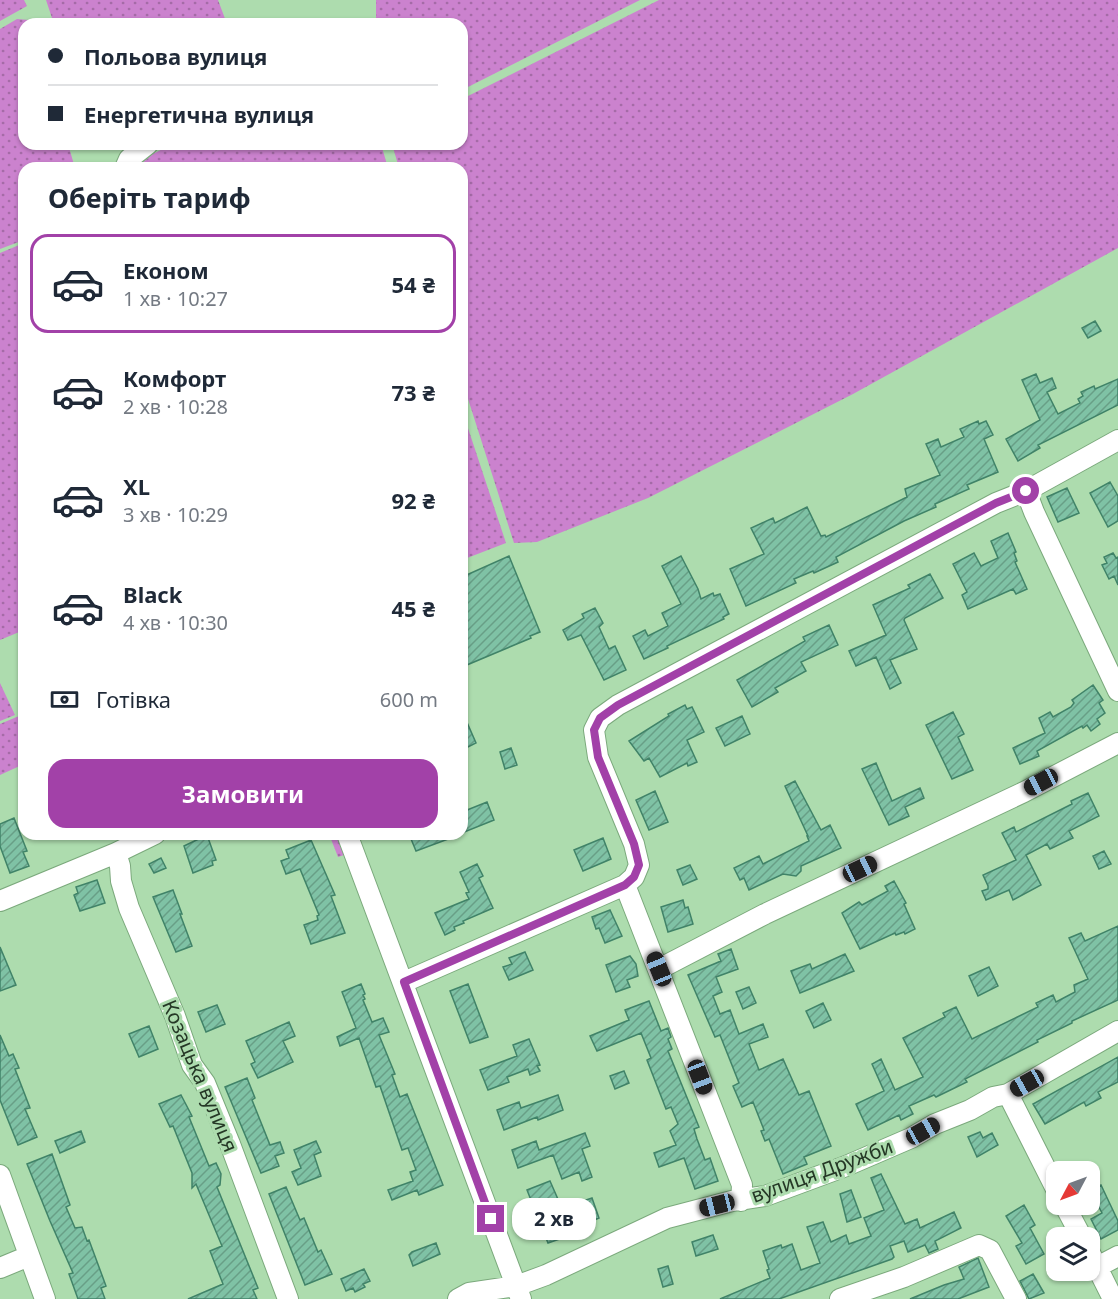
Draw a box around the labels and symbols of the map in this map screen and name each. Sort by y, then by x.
route start [1012,477,1039,504]
car [1021,766,1061,798]
car [840,853,880,885]
car [644,949,674,989]
street label: Козацька вулиця [156,996,245,1156]
car [685,1057,715,1097]
car [1007,1066,1047,1100]
car [903,1114,943,1148]
street label: вулиця Дружби [747,1132,897,1209]
north arrow [1046,1161,1100,1215]
car [697,1192,737,1218]
callout: 2 хв [512,1198,596,1240]
route end [477,1205,504,1232]

